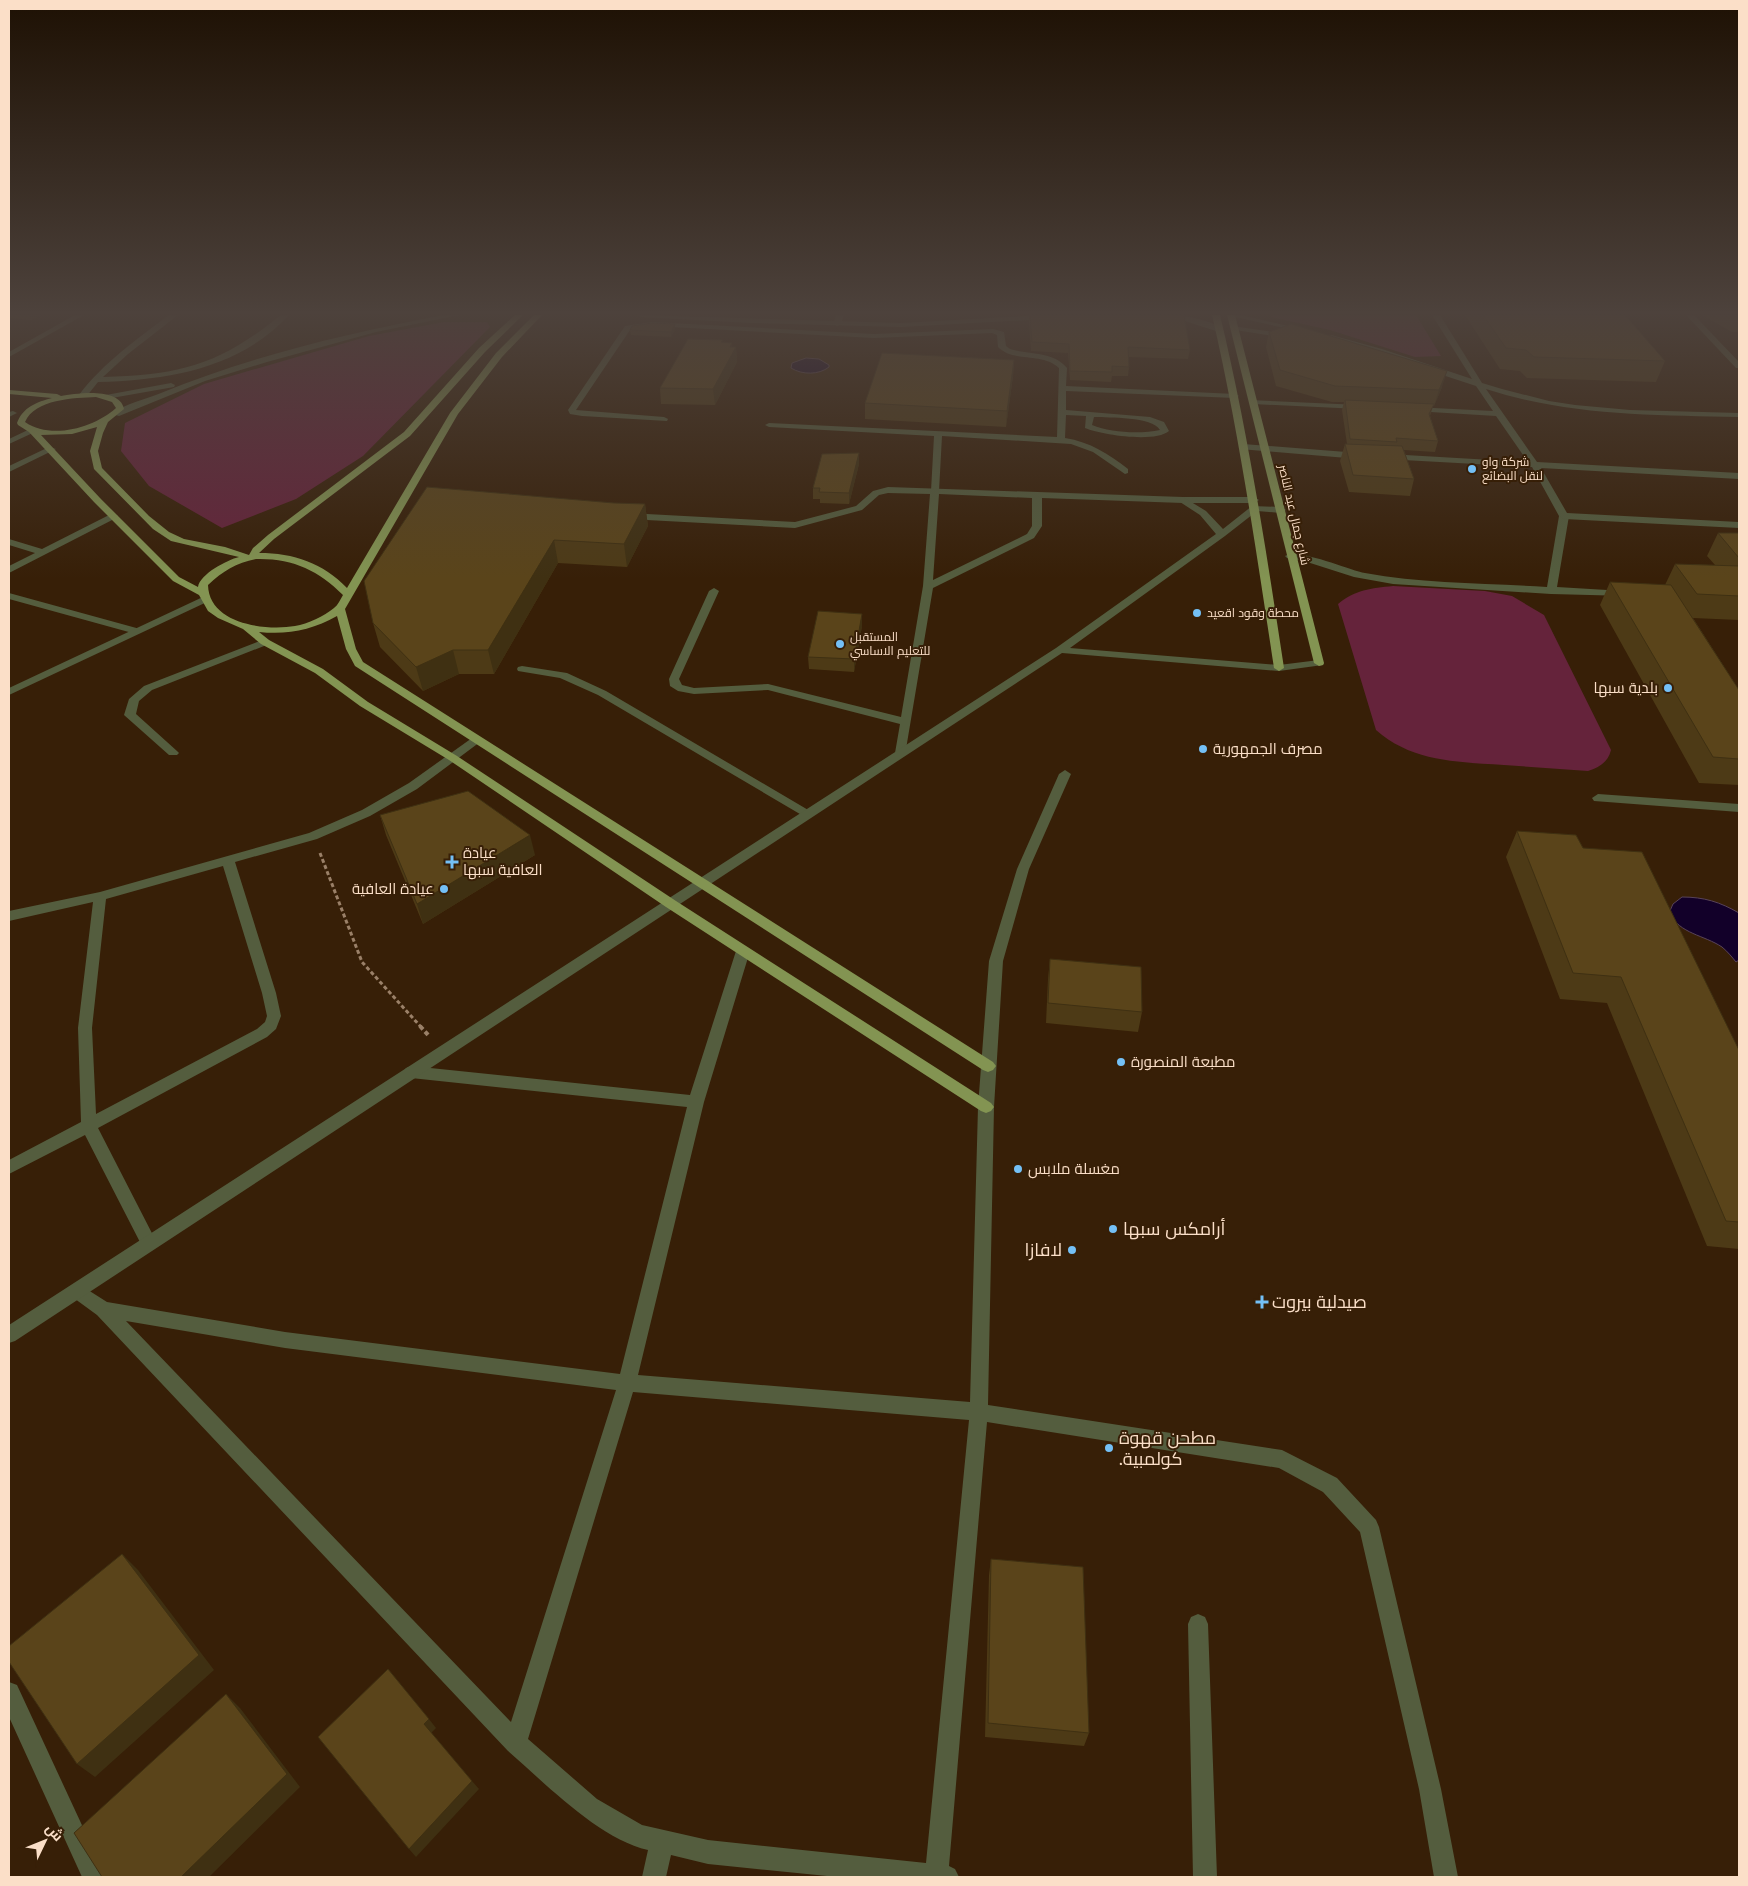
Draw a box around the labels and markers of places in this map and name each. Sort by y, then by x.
place label: شركة واو لنقل البضائع [1482,453,1543,484]
marker: شركة واو لنقل البضائع [1466,463,1478,475]
place label: محطة وقود اقعيد [1207,604,1299,621]
marker: محطة وقود اقعيد [1191,607,1203,619]
place label: المستقبل للتعليم الاساسي [850,628,930,661]
marker: المستقبل للتعليم الاساسي [834,638,846,650]
place label: بلدية سبها [1594,677,1658,698]
marker: بلدية سبها [1662,682,1674,694]
place label: مصرف الجمهورية [1213,738,1323,759]
marker: مصرف الجمهورية [1197,743,1209,755]
place label: عيادة العافية سبها [463,842,542,880]
marker: عيادة العافية سبها [445,855,459,869]
place label: عيادة العافية [352,878,434,899]
marker: عيادة العافية [438,883,450,895]
place label: مطبعة المنصورة [1131,1051,1235,1072]
marker: مطبعة المنصورة [1115,1056,1127,1068]
place label: مغسلة ملابس [1028,1158,1120,1179]
marker: مغسلة ملابس [1012,1163,1024,1175]
place label: أرامكس سبها [1123,1216,1226,1241]
marker: أرامكس سبها [1107,1223,1119,1235]
place label: لافازا [1025,1237,1062,1262]
marker: لافازا [1066,1244,1078,1256]
place label: صيدلية بيروت [1272,1289,1367,1314]
marker: صيدلية بيروت [1256,1296,1268,1308]
place label: مطحن قهوة .كولمبية [1119,1425,1216,1471]
marker: مطحن قهوة .كولمبية [1103,1442,1115,1454]

